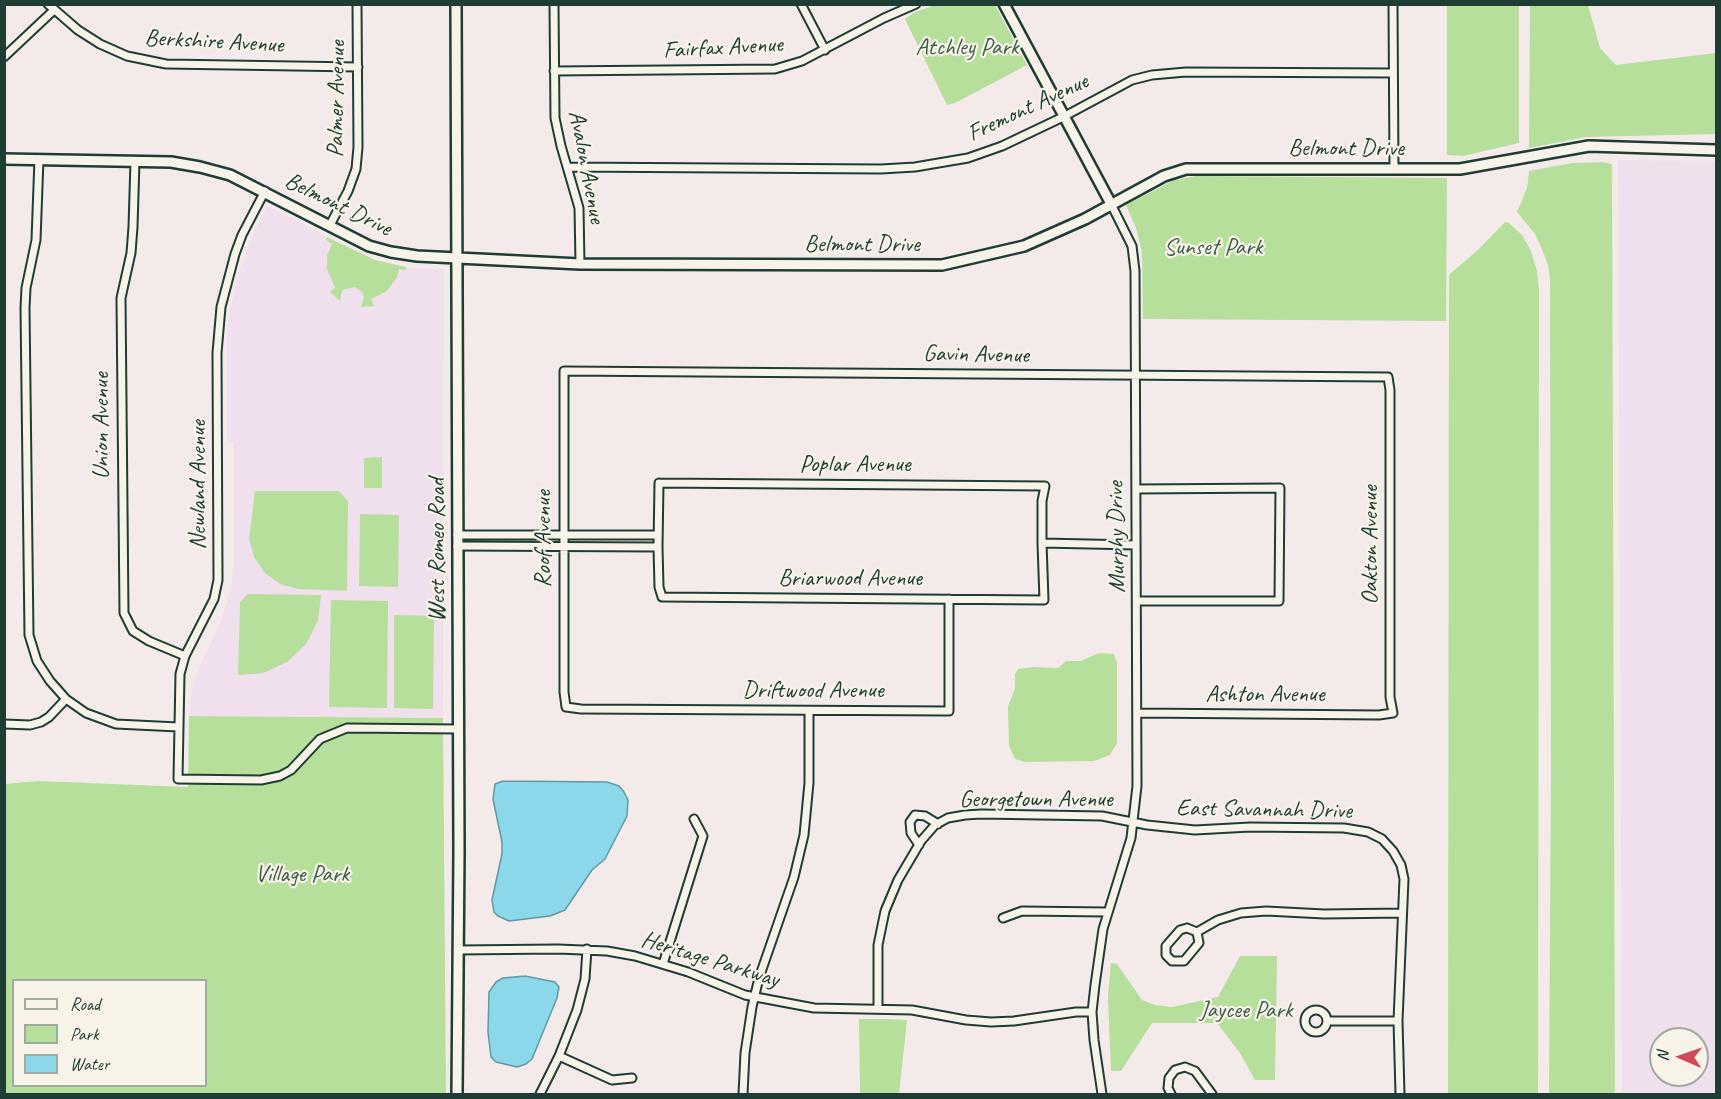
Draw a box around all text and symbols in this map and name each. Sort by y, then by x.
street label: Berkshire Avenue [144,24,284,60]
street label: Fairfax Avenue [662,30,784,66]
park label: Atchley Park [915,34,1019,62]
street label: Palmer Avenue [322,40,352,158]
street label: Fremont Avenue [963,67,1093,149]
street label: Avalon Avenue [561,108,611,226]
street label: Belmont Drive [1288,135,1404,163]
street label: Belmont Drive [280,167,396,243]
street label: Belmont Drive [804,231,920,259]
park label: Sunset Park [1164,234,1262,262]
street label: Gavin Avenue [923,340,1029,370]
street label: Union Avenue [88,372,116,480]
street label: Newland Avenue [185,420,213,550]
street label: Poplar Avenue [799,451,911,479]
street label: West Romeo Road [424,478,452,622]
street label: Murphy Drive [1102,481,1132,593]
street label: Oakton Avenue [1357,485,1385,605]
street label: Roof Avenue [530,490,558,588]
street label: Briarwood Avenue [778,565,922,593]
street label: Driftwood Avenue [742,677,884,705]
street label: Ashton Avenue [1205,681,1325,709]
street label: Georgetown Avenue [959,786,1113,814]
street label: East Savannah Drive [1176,794,1352,826]
park label: Village Park [255,861,349,889]
street label: Heritage Parkway [638,925,782,995]
legend [12,979,207,1087]
text: Road [70,993,100,1015]
park label: Jaycee Park [1199,997,1293,1025]
text: Park [70,1023,99,1045]
north arrow [1649,1027,1709,1087]
text: N [1653,1051,1673,1062]
text: Water [70,1053,109,1075]

